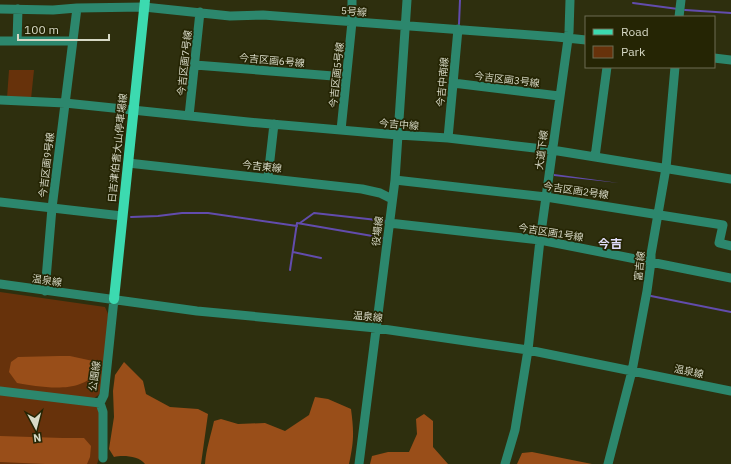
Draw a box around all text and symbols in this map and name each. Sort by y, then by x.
street label: 5号線 [341,4,367,19]
scale bar [18,16,109,42]
legend [585,16,715,68]
text: 100 m [24,22,59,37]
text: Road [621,24,649,39]
street label: 今吉区画7号線 [175,30,194,97]
street label: 今吉区画5号線 [327,42,346,109]
text: Park [621,44,646,59]
street label: 今吉区画6号線 [239,51,305,70]
street label: 今吉中南線 [434,57,451,108]
street label: 今吉区画3号線 [473,69,540,90]
street label: 日吉津伯耆大山停車場線 [105,93,130,203]
street label: 今吉中線 [379,117,419,132]
street label: 大道下線 [533,129,550,171]
street label: 今吉区画9号線 [36,132,57,199]
street label: 今吉東線 [241,158,283,175]
street label: 今吉区画2号線 [542,179,610,202]
street label: 役場線 [369,215,386,247]
street label: 今吉区画1号線 [517,221,585,244]
district label: 今吉 [598,236,622,251]
street label: 富吉線 [631,250,648,282]
street label: 温泉線 [31,272,63,289]
street label: 温泉線 [352,308,384,325]
street label: 公園線 [86,360,103,392]
street label: 温泉線 [673,362,705,381]
north arrow [16,408,56,448]
text: N [32,430,42,445]

